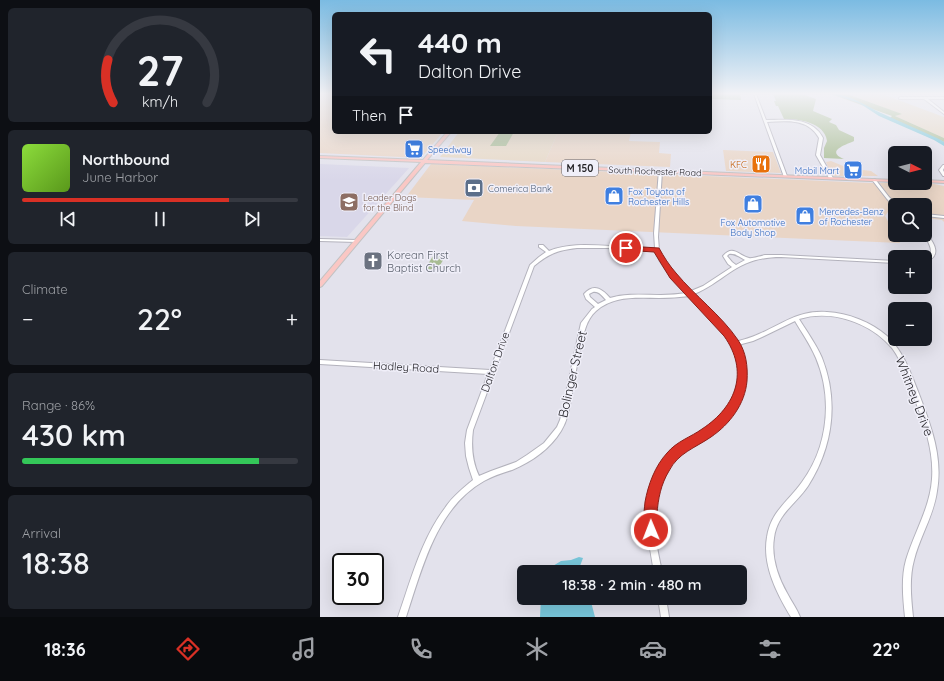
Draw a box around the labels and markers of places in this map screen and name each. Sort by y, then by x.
supermarket icon: Speedway [403,138,425,160]
place label: Speedway [428,144,472,155]
restaurant icon: KFC [750,153,772,175]
place label: KFC [730,159,747,170]
supermarket icon: Mobil Mart [842,159,864,181]
place label: Mobil Mart [795,165,839,176]
bank icon: Comerica Bank [463,177,485,199]
place label: Comerica Bank [488,183,552,194]
shop icon: Fox Toyota of Rochester Hills [603,185,625,207]
place label: Fox Toyota of Rochester Hills [628,186,689,207]
school or university icon: Leader Dogs for the Blind [338,191,360,213]
place label: Leader Dogs for the Blind [363,192,417,213]
shop icon: Fox Automotive Body Shop [742,193,764,215]
shop icon: Mercedes-Benz of Rochester [794,205,816,227]
place label: Mercedes-Benz of Rochester [819,206,883,227]
place label: Fox Automotive Body Shop [721,217,785,238]
pin [609,231,643,265]
place label: Korean First Baptist Church [387,248,461,275]
church icon: Korean First Baptist Church [362,250,384,272]

